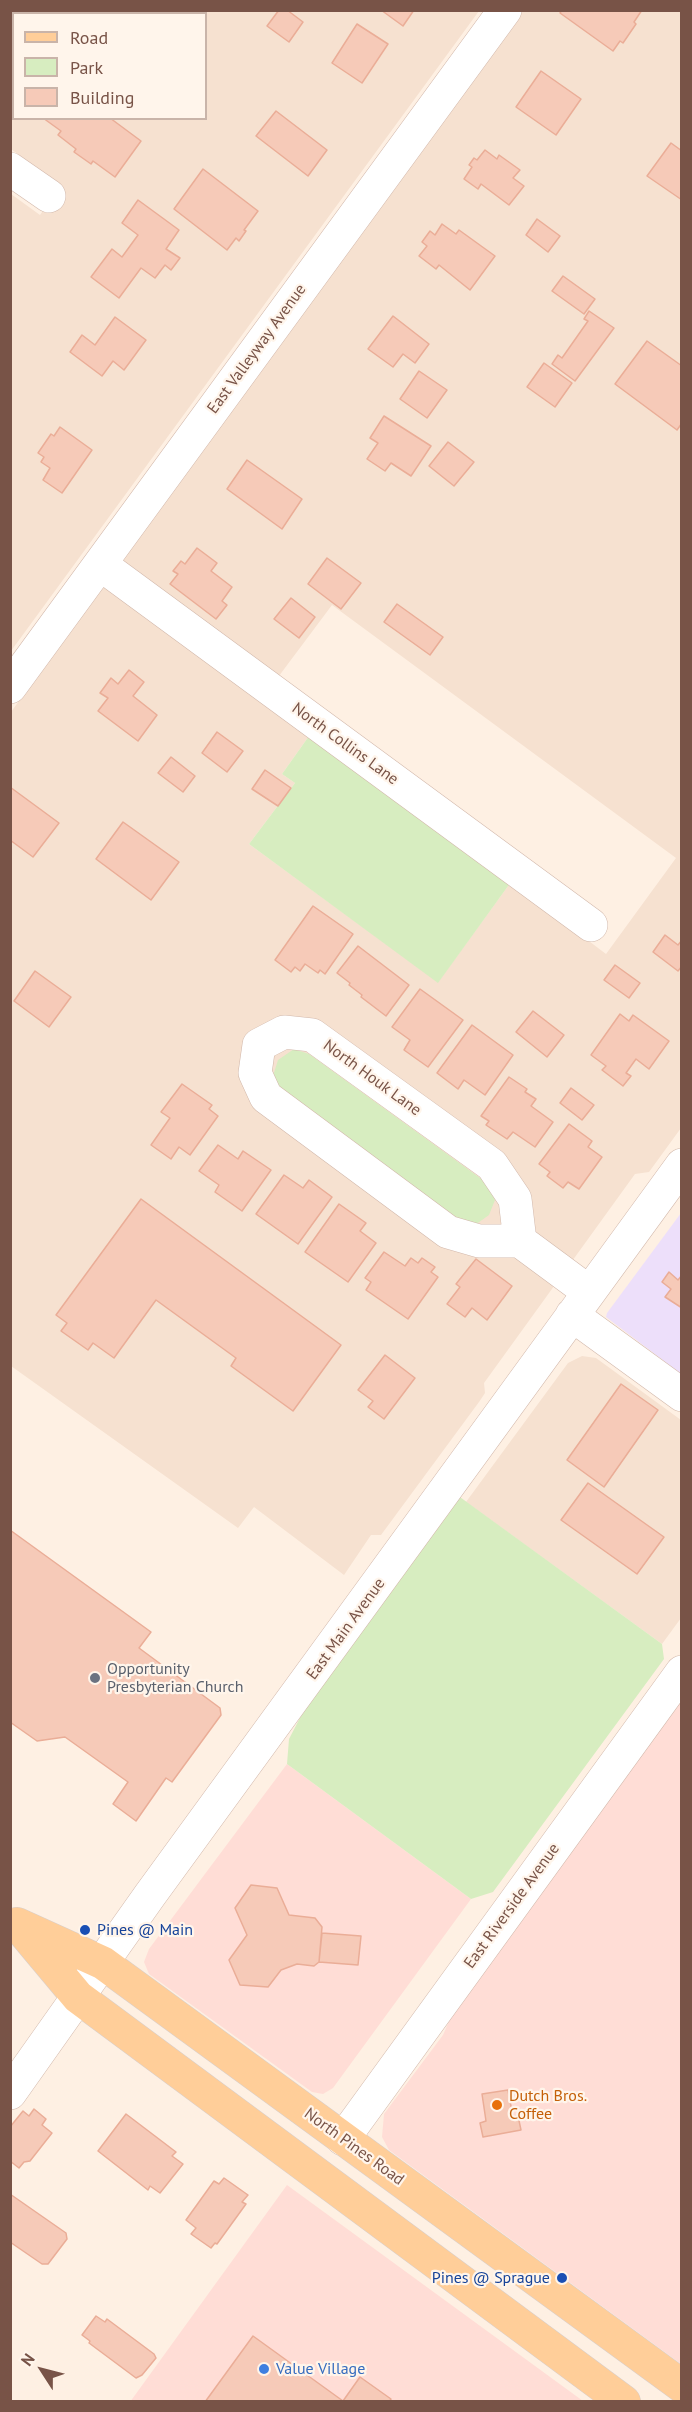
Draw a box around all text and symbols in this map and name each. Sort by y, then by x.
legend [12,12,207,120]
text: Road [70,26,108,49]
text: Park [70,56,103,79]
text: Building [70,86,134,109]
street label: East Valleyway Avenue [204,281,310,417]
street label: North Collins Lane [288,699,402,789]
street label: North Houk Lane [319,1036,425,1120]
street label: East Main Avenue [303,1574,389,1684]
place label: Opportunity Presbyterian Church [107,1659,244,1697]
marker: Opportunity Presbyterian Church [88,1671,102,1685]
street label: East Riverside Avenue [460,1840,564,1972]
place label: Pines @ Main [97,1920,193,1940]
marker: Pines @ Main [78,1923,92,1937]
place label: Dutch Bros. Coffee [509,2086,587,2124]
marker: Dutch Bros. Coffee [490,2098,504,2112]
street label: North Pines Road [300,2104,408,2190]
place label: Pines @ Sprague [432,2268,550,2288]
marker: Pines @ Sprague [555,2271,569,2285]
north arrow [12,2340,72,2400]
text: N [16,2349,39,2370]
place label: Value Village [276,2359,365,2379]
marker: Value Village [257,2362,271,2376]

